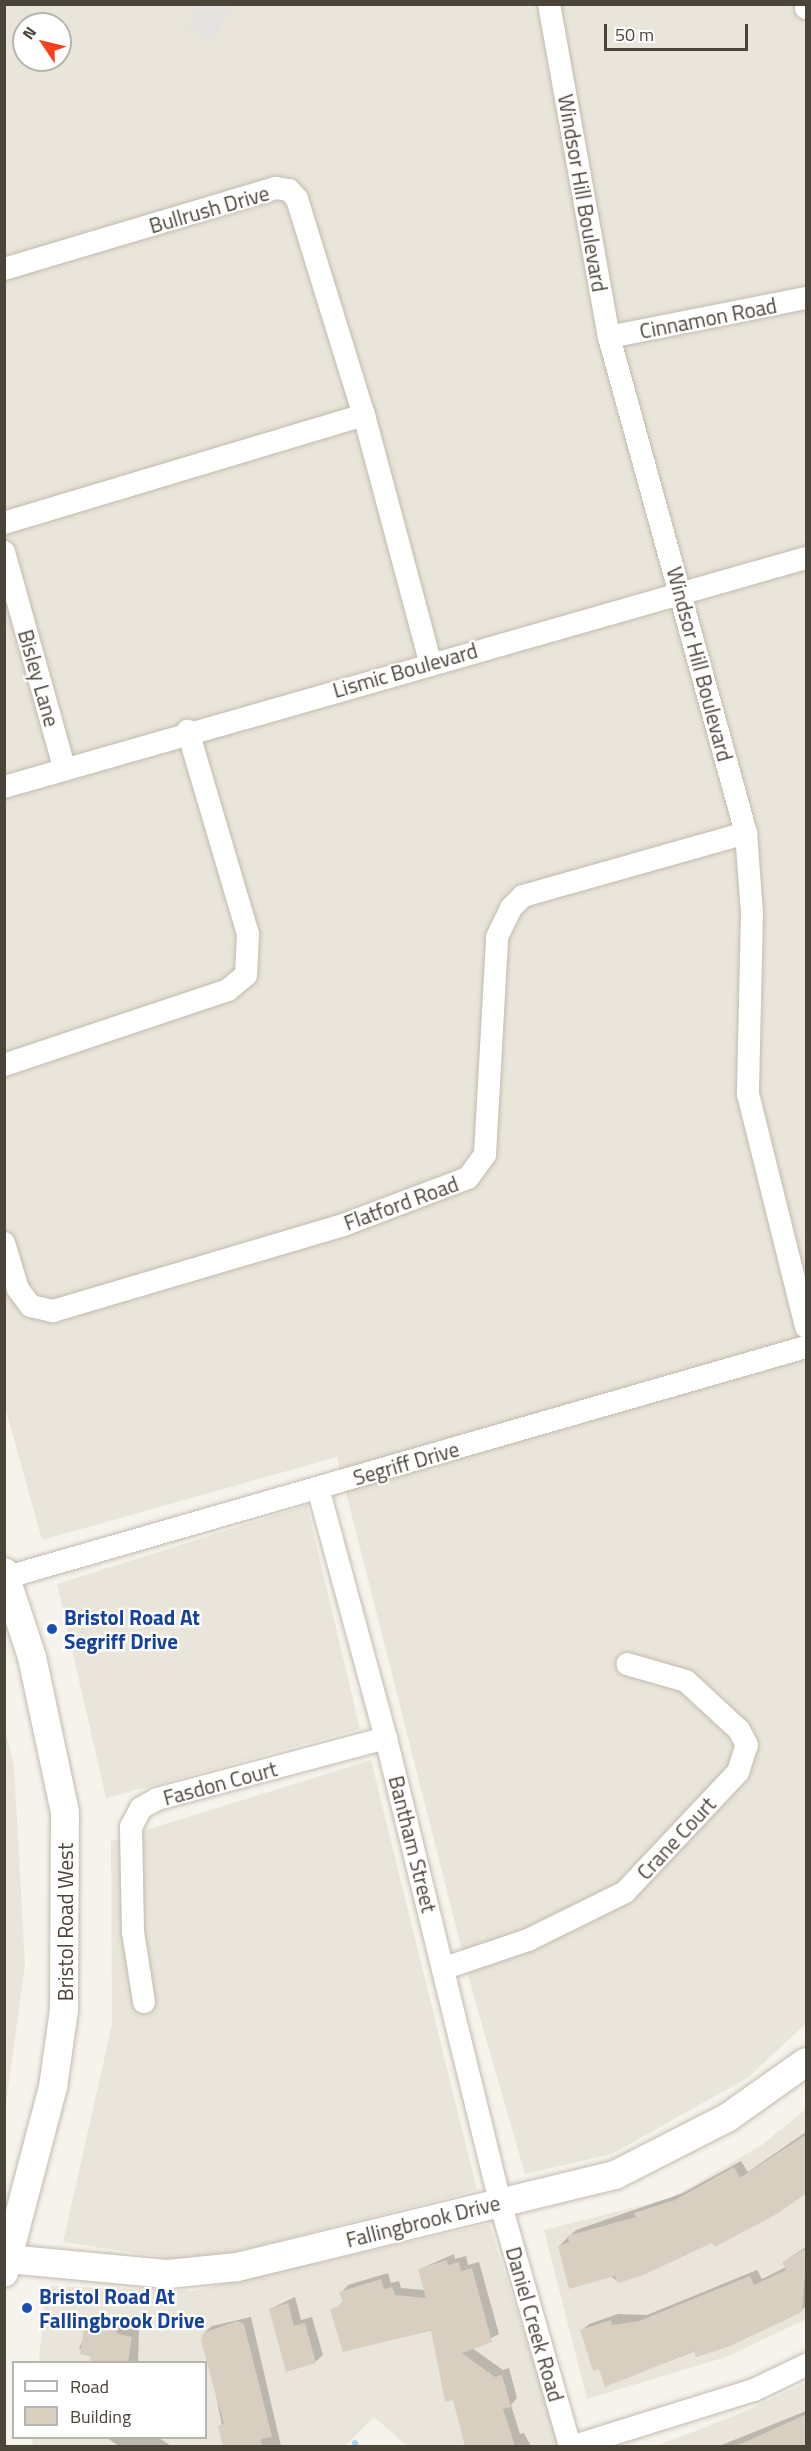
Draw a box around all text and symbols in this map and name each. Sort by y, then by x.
north arrow [12,12,72,72]
scale bar [607,12,751,50]
text: N [16,21,42,44]
text: 50 m [615,21,654,48]
street label: Windsor Hill Boulevard [553,92,613,294]
street label: Bullrush Drive [146,180,272,238]
street label: Cinnamon Road [637,292,779,344]
street label: Windsor Hill Boulevard [662,564,738,764]
street label: Bisley Lane [13,627,65,729]
street label: Lismic Boulevard [330,637,480,703]
street label: Flatford Road [340,1171,462,1235]
street label: Segriff Drive [350,1436,462,1490]
place label: Bristol Road At Segriff Drive [64,1604,200,1654]
marker: Bristol Road At Segriff Drive [45,1622,59,1636]
street label: Fasdon Court [160,1756,280,1810]
street label: Bantham Street [384,1773,442,1915]
street label: Crane Court [631,1791,721,1885]
street label: Bristol Road West [52,1843,78,2001]
street label: Fallingbrook Drive [343,2190,503,2252]
street label: Daniel Creek Road [501,2244,569,2404]
place label: Bristol Road At Fallingbrook Drive [39,2283,205,2333]
marker: Bristol Road At Fallingbrook Drive [20,2301,34,2315]
legend [12,2361,207,2439]
text: Road [70,2373,109,2400]
text: Building [70,2403,131,2430]

